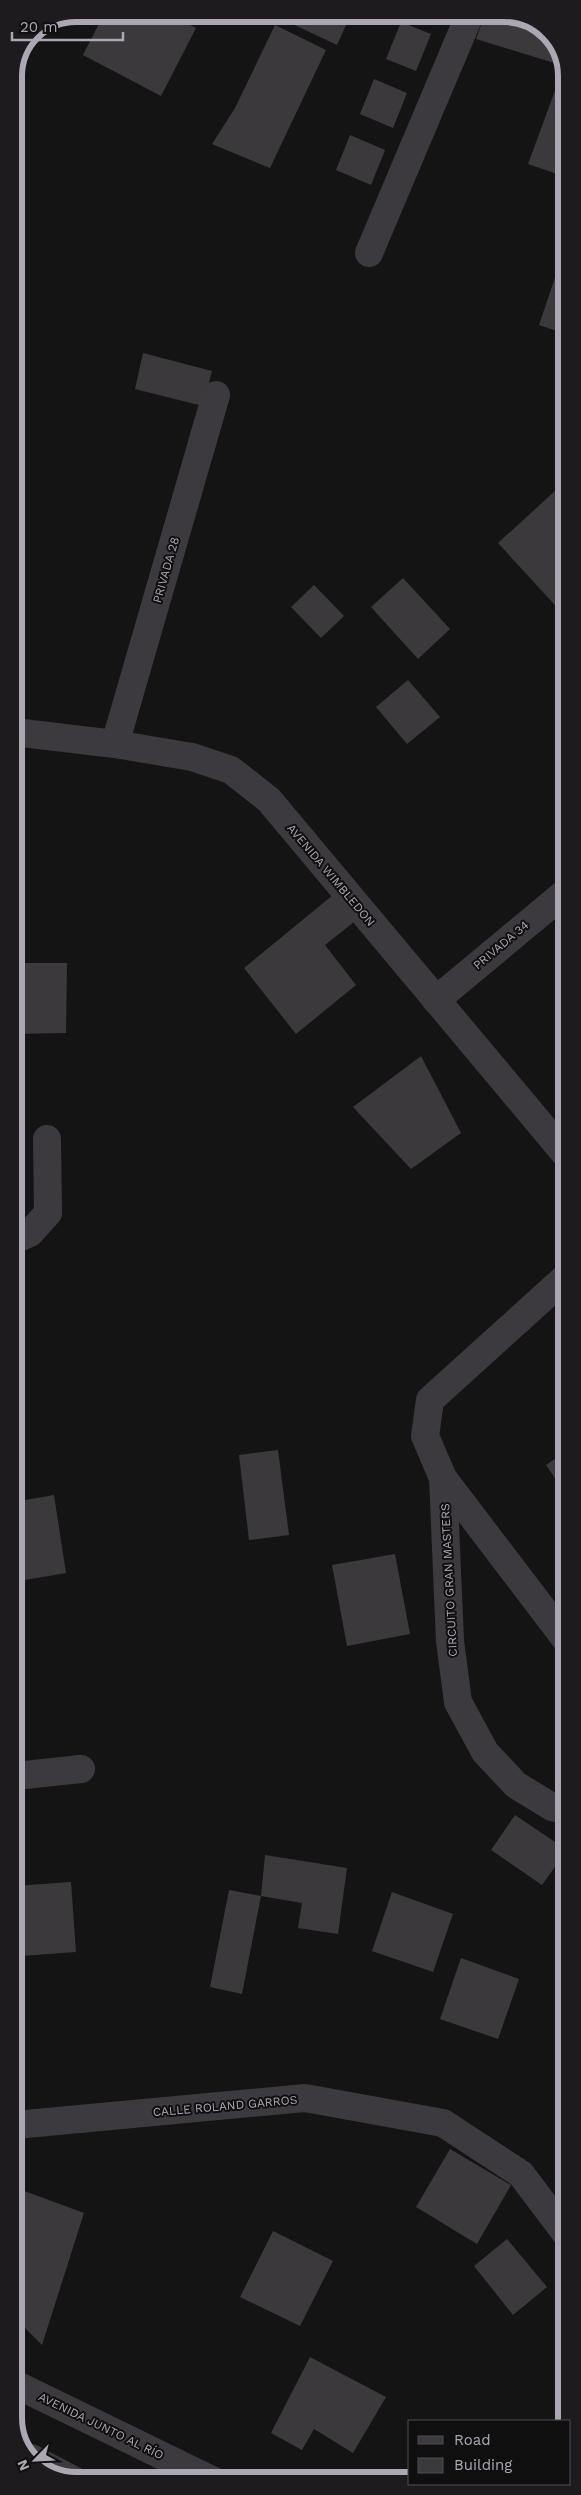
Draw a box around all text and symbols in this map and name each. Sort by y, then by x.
scale bar [12,10,124,42]
text: 20 m [20,18,58,36]
street label: PRIVADA 28 [150,535,182,605]
street label: AVENIDA WIMBLEDON [284,821,378,929]
street label: PRIVADA 34 [470,918,532,972]
street label: CIRCUITO GRAN MASTERS [438,1503,460,1657]
street label: CALLE ROLAND GARROS [152,2093,298,2119]
street label: AVENIDA JUNTO AL RÍO [36,2390,166,2462]
legend [408,2420,571,2485]
text: Road [454,2431,491,2449]
north arrow [10,2435,60,2485]
text: Building [454,2456,512,2474]
text: N [14,2457,33,2473]

